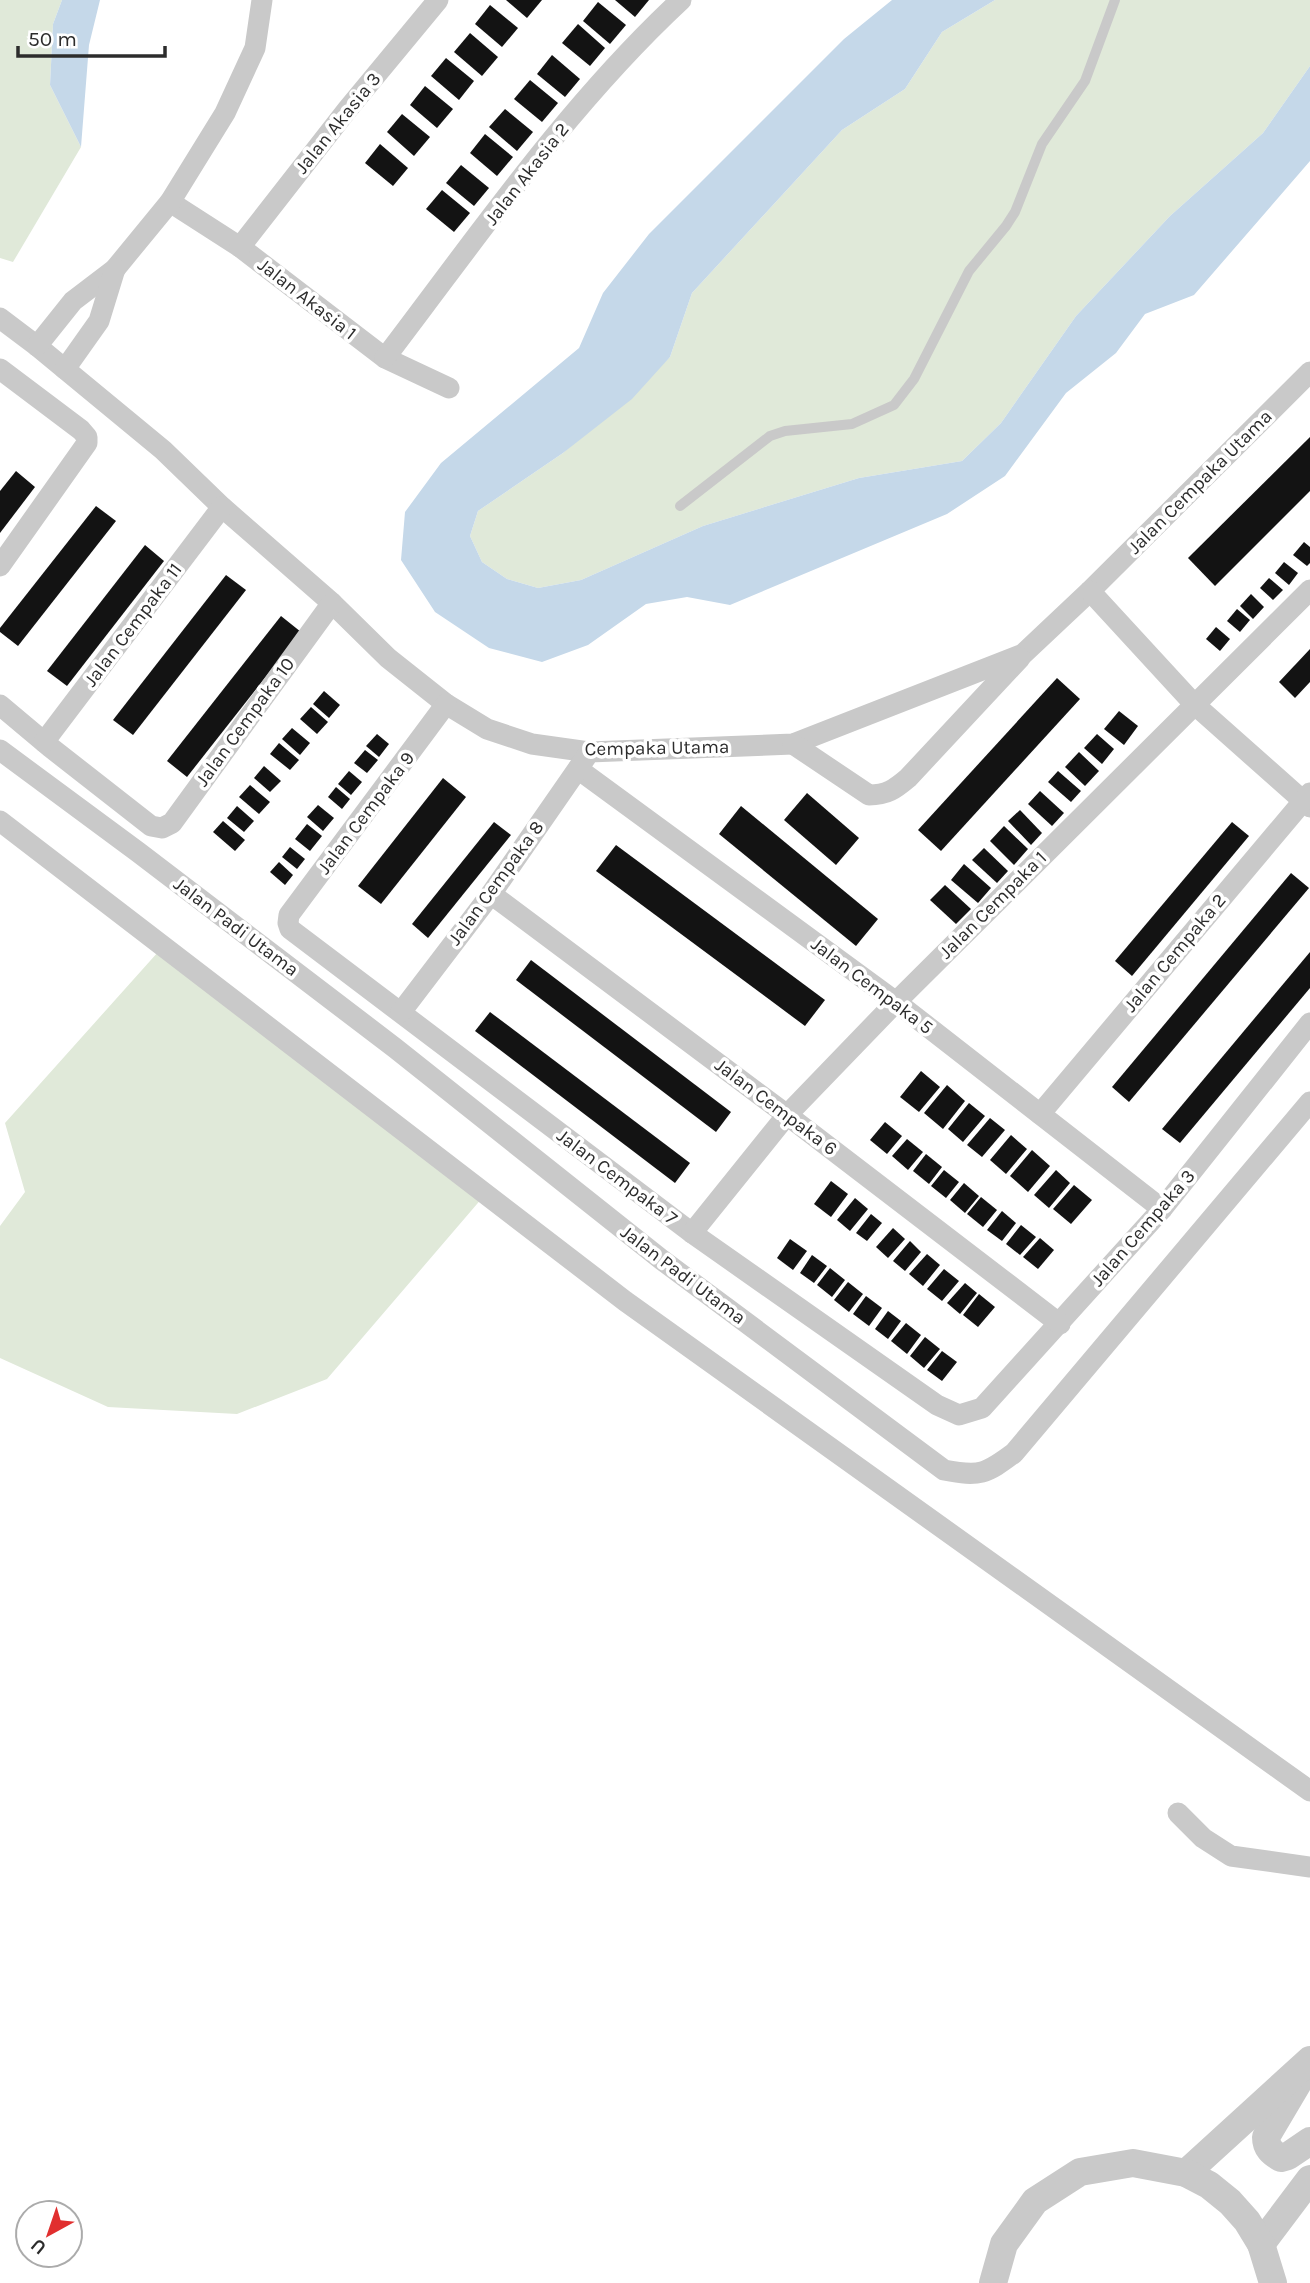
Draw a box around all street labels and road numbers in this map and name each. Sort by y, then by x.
street label: Jalan Akasia 3 [290,68,386,178]
street label: Jalan Akasia 2 [480,119,574,229]
street label: Jalan Akasia 1 [253,254,361,344]
street label: Jalan Cempaka Utama [1123,405,1277,559]
street label: Jalan Cempaka 11 [79,559,187,691]
street label: Jalan Cempaka 10 [191,653,299,791]
street label: Cempaka Utama [584,736,730,760]
street label: Jalan Cempaka 9 [313,748,419,878]
street label: Jalan Cempaka 8 [444,817,548,949]
street label: Jalan Cempaka 1 [935,847,1051,963]
street label: Jalan Padi Utama [169,873,303,981]
street label: Jalan Cempaka 2 [1119,889,1231,1017]
street label: Jalan Cempaka 5 [807,933,937,1039]
street label: Jalan Cempaka 6 [711,1054,841,1160]
street label: Jalan Cempaka 7 [552,1125,682,1230]
street label: Jalan Cempaka 3 [1086,1165,1200,1291]
street label: Jalan Padi Utama [616,1221,750,1329]

